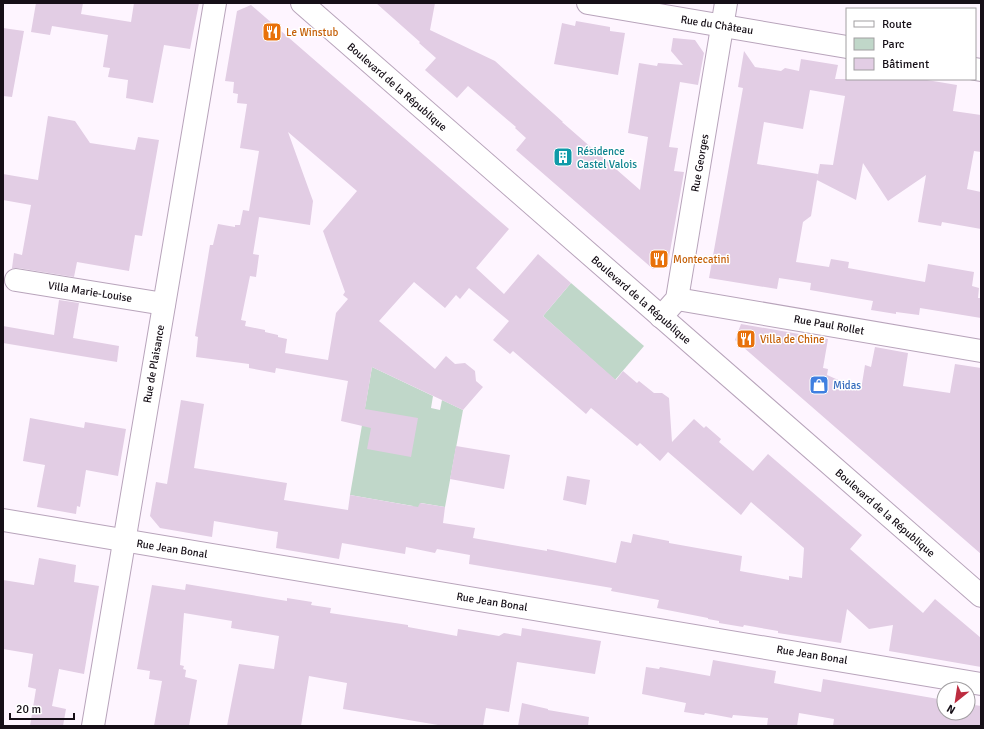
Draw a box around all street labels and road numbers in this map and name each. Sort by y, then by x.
street label: Rue du Château [680,13,754,37]
street label: Boulevard de la République [345,40,449,134]
street label: Rue Georges [689,133,712,193]
street label: Boulevard de la République [589,253,693,347]
street label: Villa Marie-Louise [47,279,133,305]
street label: Rue Paul Rollet [793,312,865,338]
street label: Rue de Plaisance [141,324,167,404]
street label: Boulevard de la République [833,466,937,560]
street label: Rue Jean Bonal [135,537,209,561]
street label: Rue Jean Bonal [455,590,529,614]
street label: Rue Jean Bonal [775,643,849,667]

